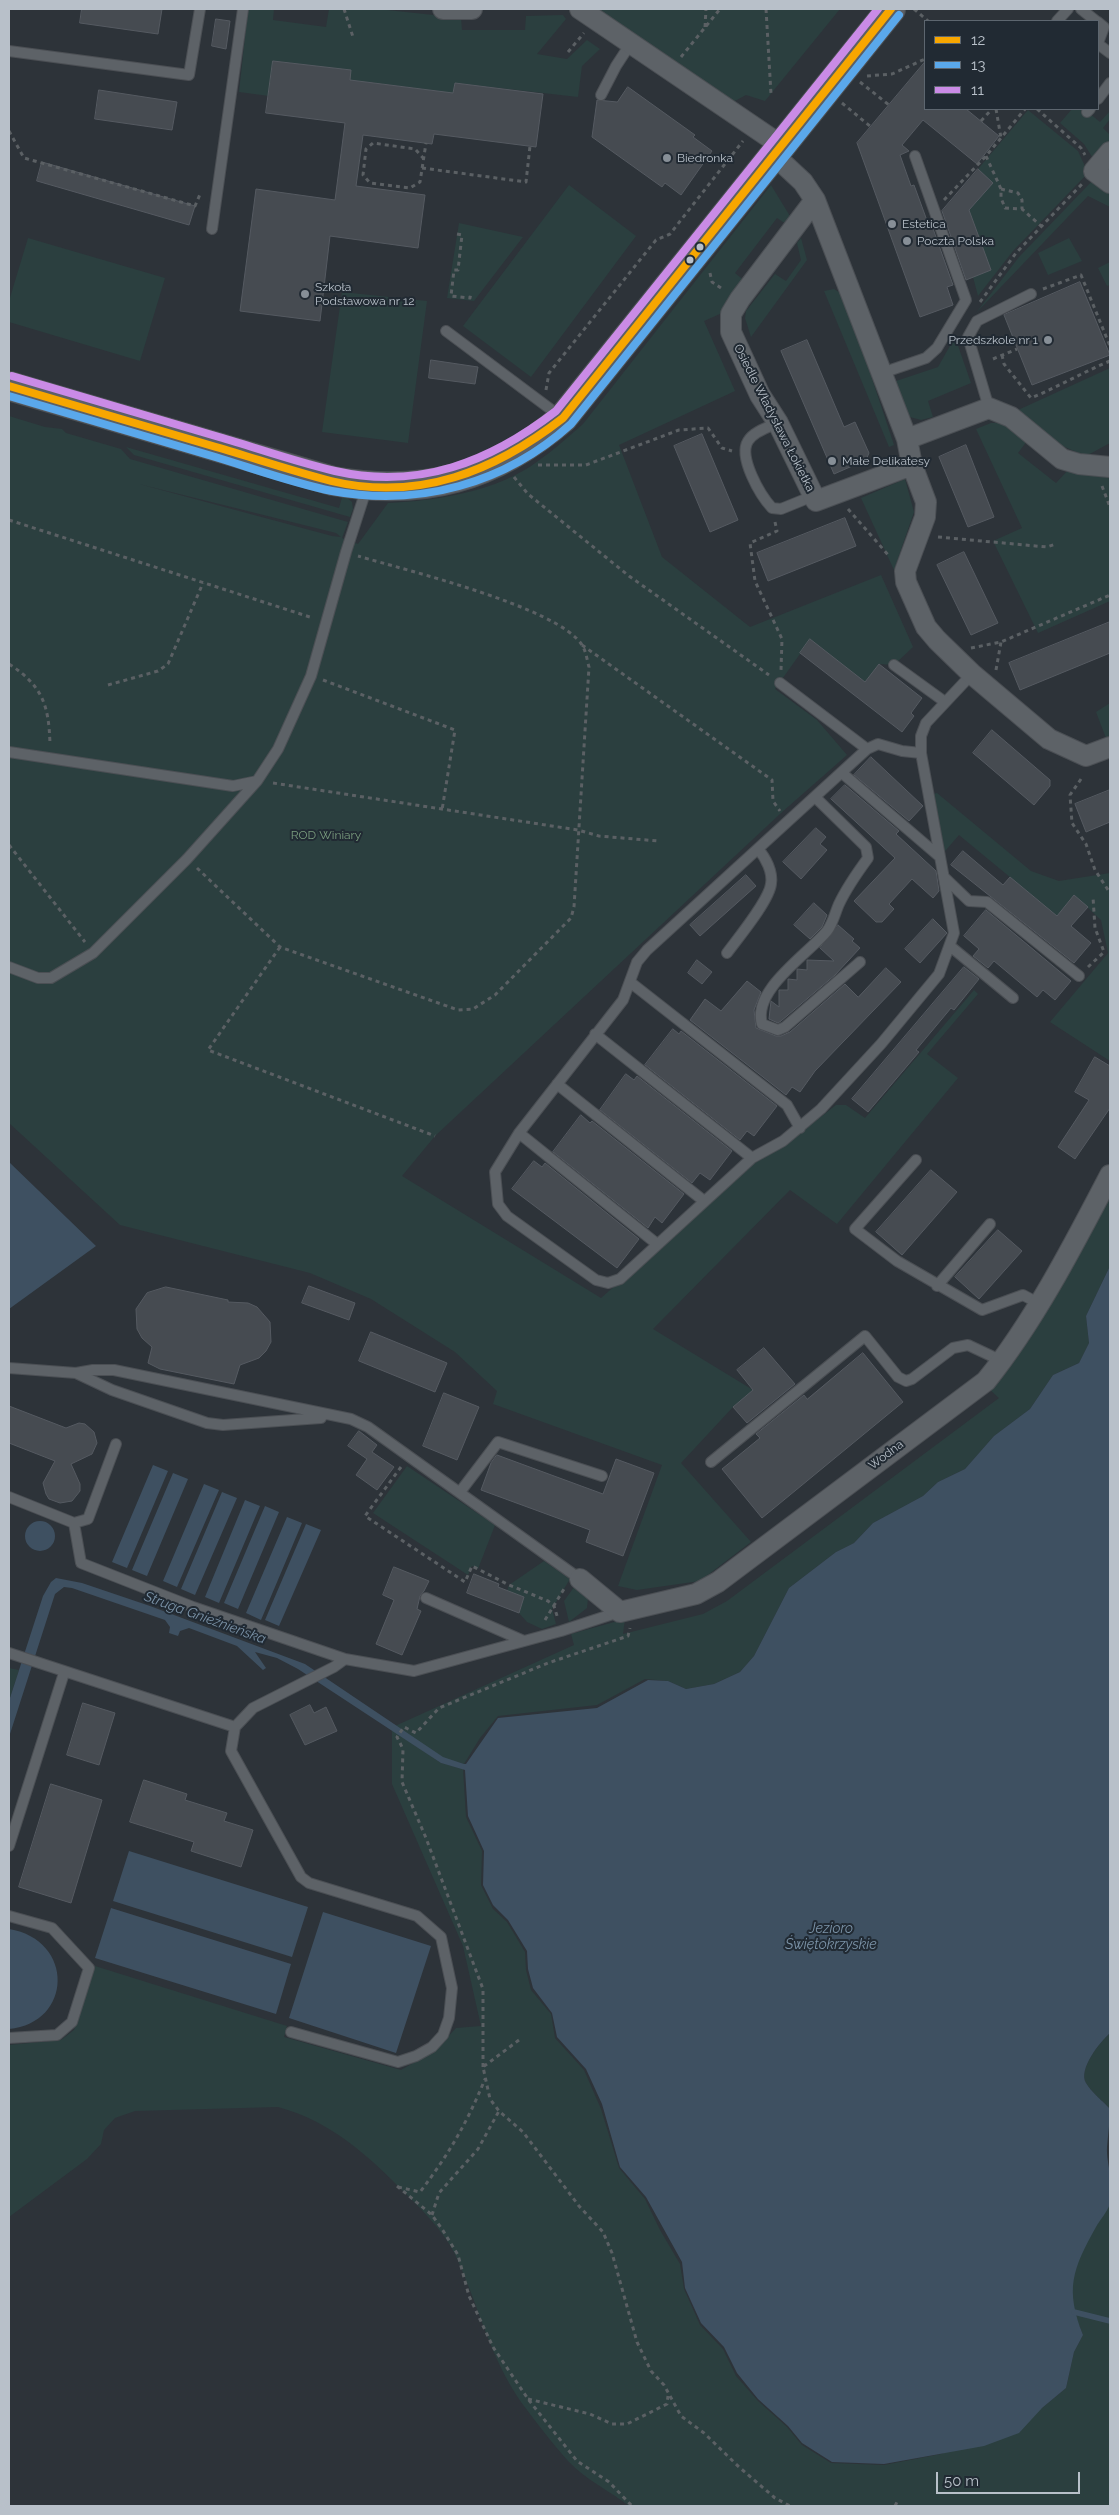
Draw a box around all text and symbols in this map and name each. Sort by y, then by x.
legend [924,20,1099,110]
text: 12 [971,31,985,49]
text: 13 [971,56,985,74]
text: 11 [971,81,984,99]
place label: Biedronka [677,151,733,165]
marker: Biedronka [661,152,673,164]
place label: Estetica [902,217,946,231]
marker: Estetica [886,218,898,230]
place label: Poczta Polska [917,234,994,248]
marker: Poczta Polska [901,235,913,247]
unlabelled marker [695,242,705,252]
unlabelled marker [685,255,695,265]
place label: Szkoła Podstawowa nr 12 [315,280,414,308]
marker: Szkoła Podstawowa nr 12 [299,288,311,300]
place label: Przedszkole nr 1 [948,333,1038,347]
marker: Przedszkole nr 1 [1042,334,1054,346]
street label: Osiedle Władysława Łokietka [730,342,818,494]
place label: Małe Delikatesy [842,454,930,468]
marker: Małe Delikatesy [826,455,838,467]
park label: ROD Winiary [291,828,361,842]
street label: Wodna [866,1437,906,1473]
water label: Struga Gnieźnieńska [142,1588,268,1648]
water label: Jezioro Świętokrzyskie [785,1921,877,1954]
scale bar [939,2462,1083,2494]
text: 50 m [944,2472,979,2490]

